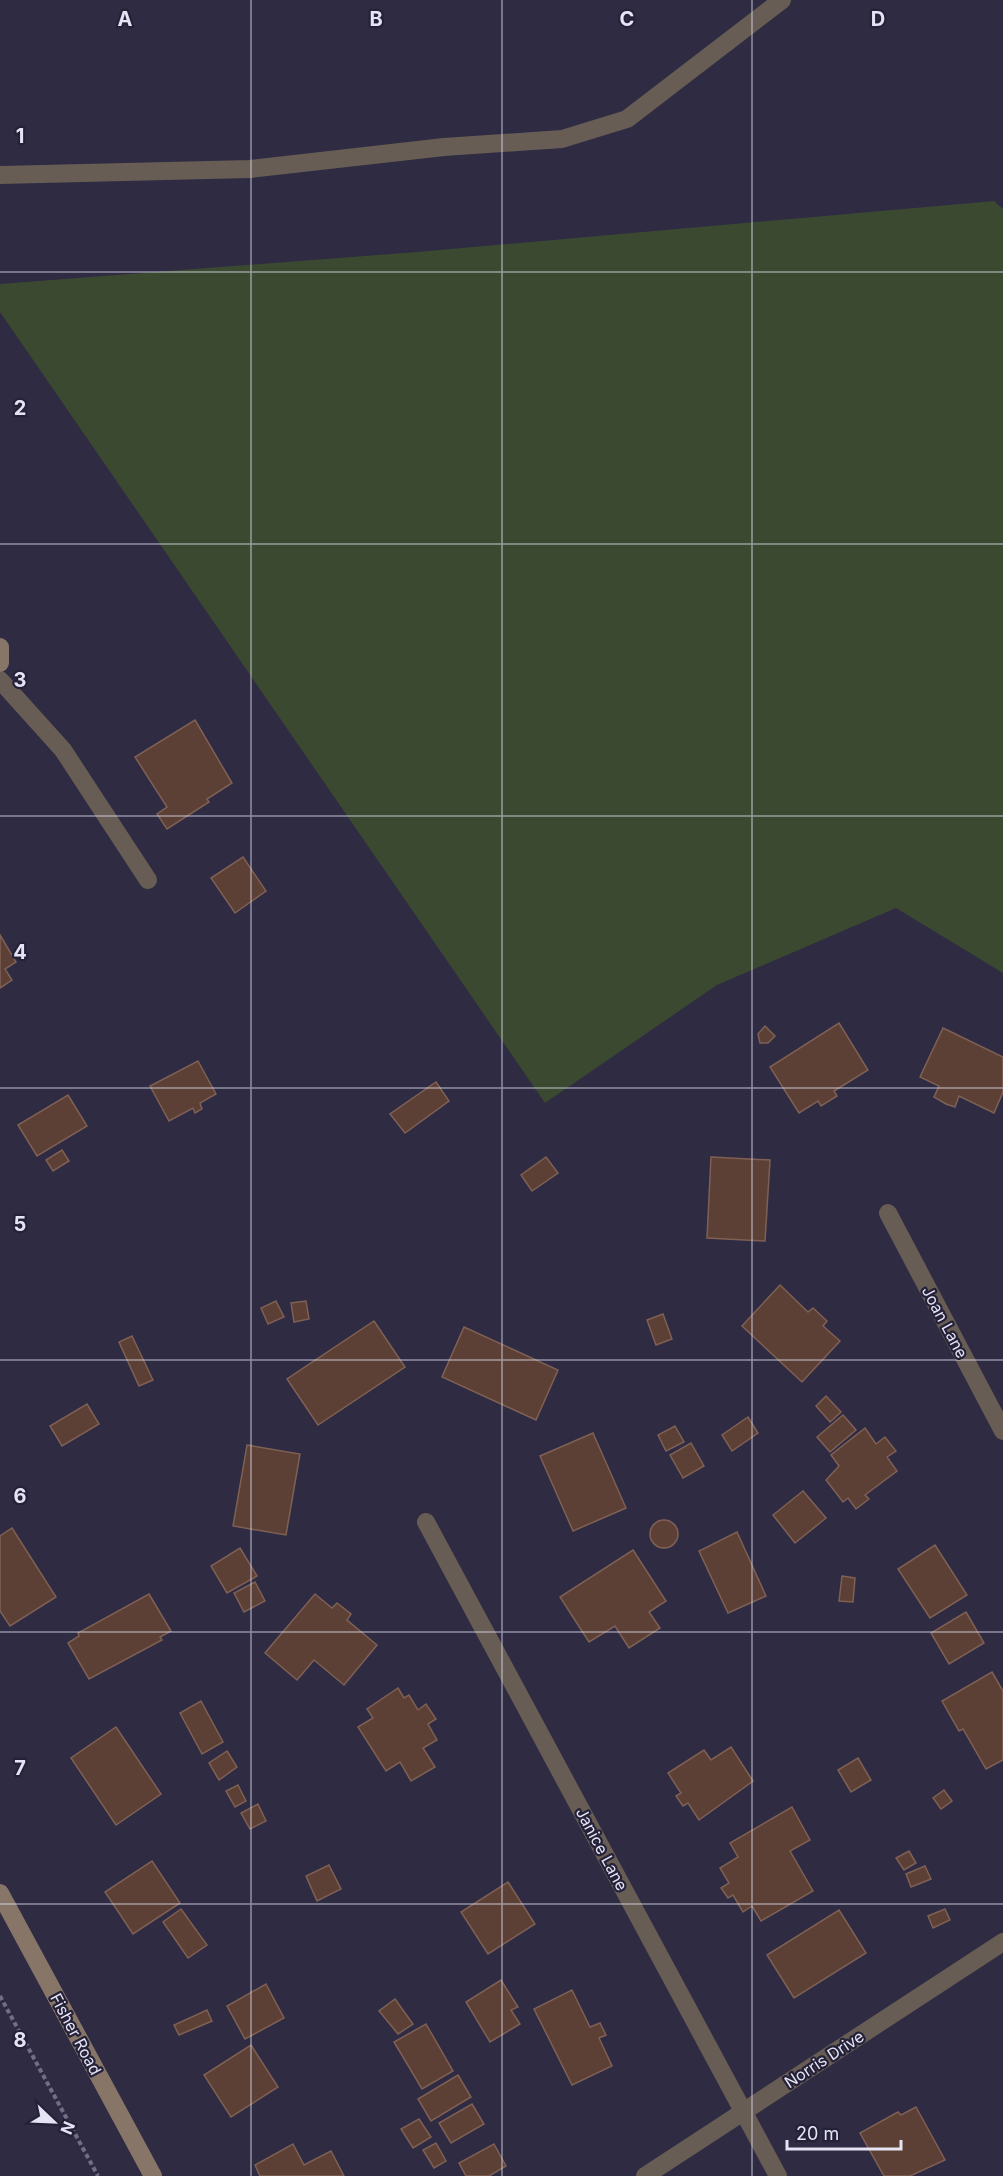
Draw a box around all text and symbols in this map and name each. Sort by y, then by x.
text: A [118,7,133,31]
text: B [369,7,383,31]
text: C [620,7,634,31]
text: D [871,7,885,31]
text: 1 [16,124,24,148]
text: 2 [14,396,26,420]
text: 3 [14,668,26,692]
text: 4 [13,940,27,964]
text: 5 [14,1212,26,1236]
street label: Joan Lane [918,1283,972,1361]
text: 6 [14,1484,27,1508]
text: 7 [14,1756,26,1780]
street label: Janice Lane [572,1804,632,1894]
street label: Fisher Road [46,1990,106,2078]
street label: Norris Drive [781,2026,867,2092]
text: 8 [13,2028,27,2052]
north arrow [24,2092,84,2152]
scale bar [787,2113,901,2151]
text: N [56,2118,79,2137]
text: 20 m [796,2123,839,2144]

